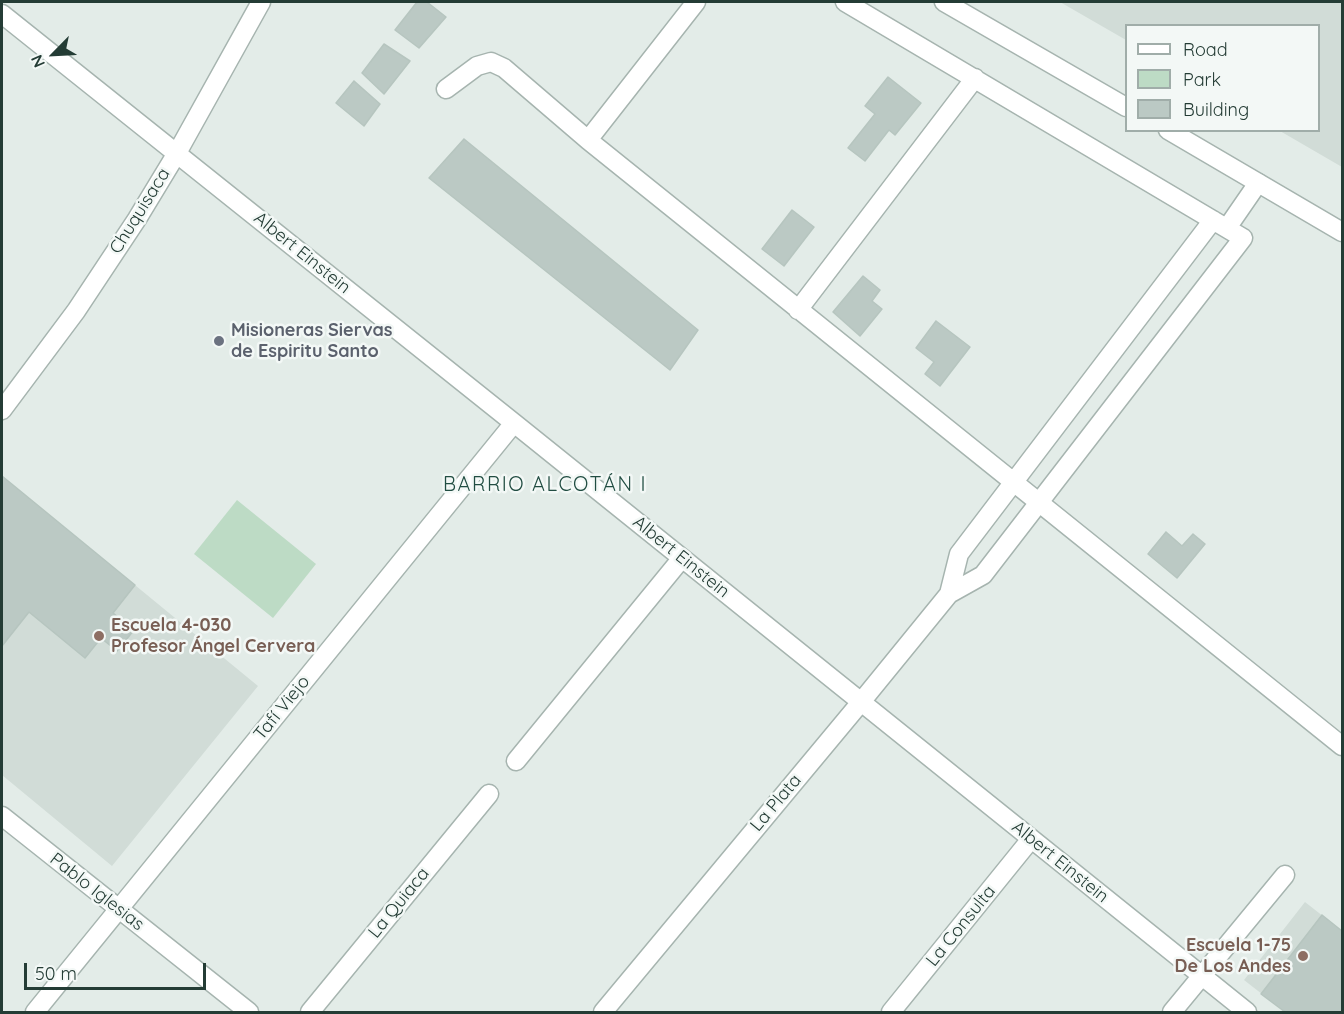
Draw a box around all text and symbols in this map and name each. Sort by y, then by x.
north arrow [24,24,84,84]
legend [1125,24,1320,132]
text: Road [1183,38,1228,61]
text: N [26,52,49,71]
text: Park [1183,68,1221,91]
text: Building [1183,98,1249,121]
street label: Chuquisaca [105,164,175,258]
street label: Albert Einstein [249,207,355,299]
place label: Misioneras Siervas de Espiritu Santo [231,320,392,362]
marker: Misioneras Siervas de Espiritu Santo [212,334,226,348]
district label: BARRIO ALCOTÁN I [443,473,647,497]
street label: Albert Einstein [628,511,734,603]
place label: Escuela 4-030 Profesor Ángel Cervera [111,615,315,658]
marker: Escuela 4-030 Profesor Ángel Cervera [92,629,106,643]
street label: Tafí Viejo [249,671,315,745]
street label: La Plata [746,770,806,836]
street label: Albert Einstein [1007,816,1113,908]
street label: Pablo Iglesias [46,848,148,936]
street label: La Quiaca [364,863,434,943]
street label: La Consulta [922,881,1000,971]
place label: Escuela 1-75 De Los Andes [1174,935,1291,978]
marker: Escuela 1-75 De Los Andes [1296,949,1310,963]
scale bar [27,951,208,989]
text: 50 m [35,962,77,985]

